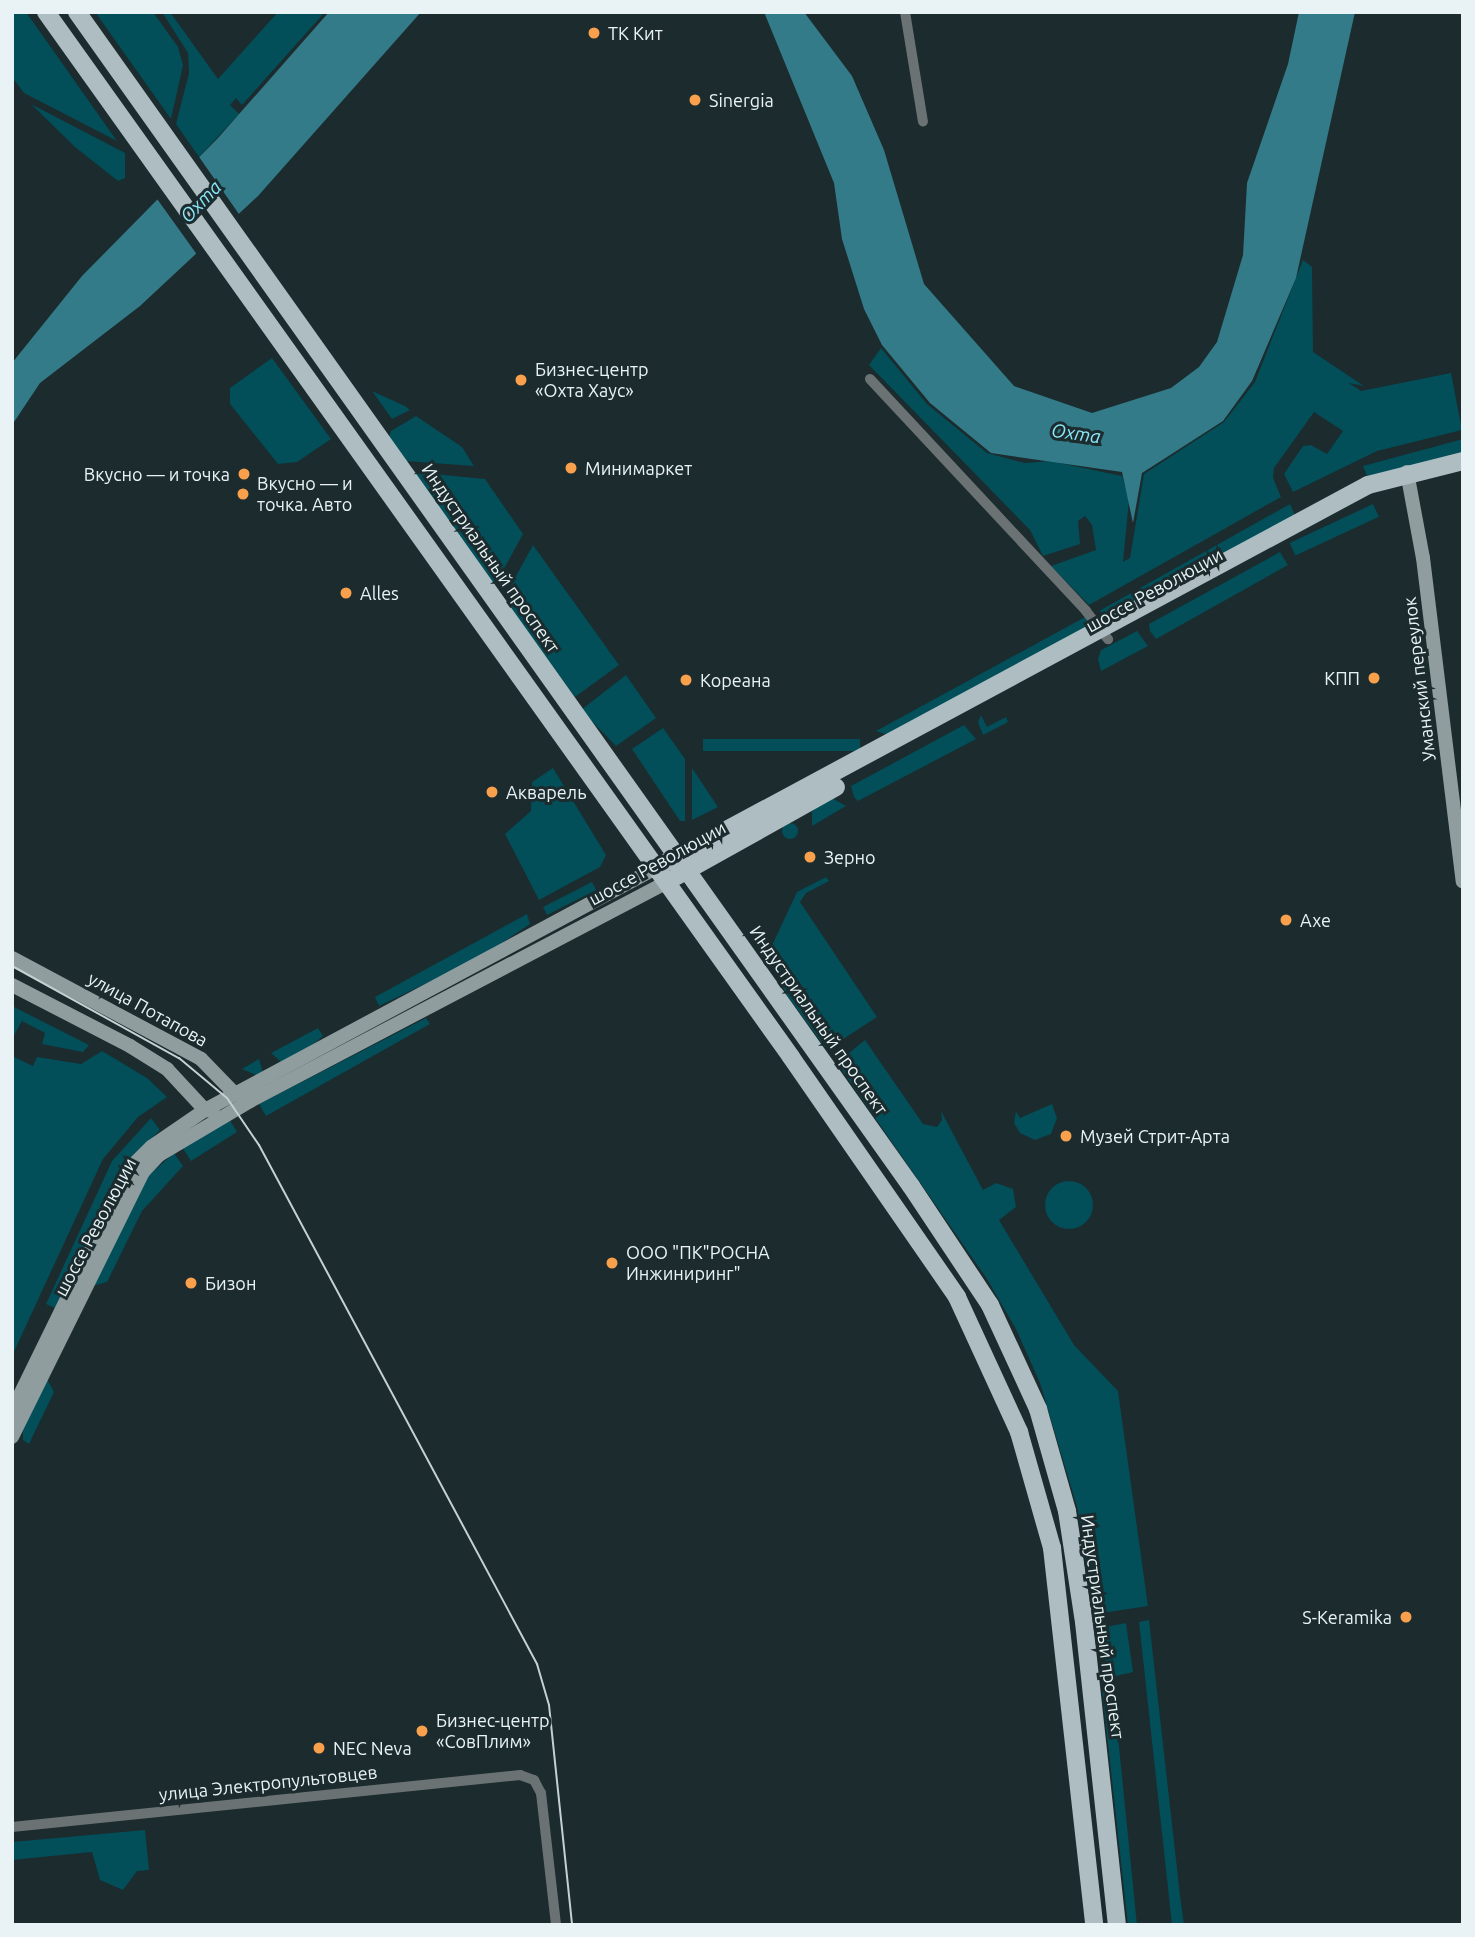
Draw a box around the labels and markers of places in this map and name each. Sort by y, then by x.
place label: ТК Кит [608,22,663,44]
marker: ТК Кит [586,25,602,41]
place label: Sinergia [709,89,774,111]
marker: Sinergia [687,92,703,108]
place label: Бизнес-центр «Охта Хаус» [535,359,648,402]
marker: Бизнес-центр «Охта Хаус» [513,372,529,388]
place label: Минимаркет [585,457,692,479]
marker: Минимаркет [563,460,579,476]
place label: Вкусно — и точка [84,463,230,485]
marker: Вкусно — и точка [236,466,252,482]
place label: Вкусно — и точка. Авто [257,473,353,516]
marker: Вкусно — и точка. Авто [235,486,251,502]
place label: Alles [360,582,399,604]
marker: Alles [338,585,354,601]
place label: КПП [1324,667,1360,689]
place label: Кореана [700,669,771,691]
marker: КПП [1366,670,1382,686]
marker: Кореана [678,672,694,688]
place label: Акварель [506,781,586,803]
marker: Акварель [484,784,500,800]
place label: Зерно [824,846,876,868]
marker: Зерно [802,849,818,865]
place label: Ахе [1300,909,1331,931]
marker: Ахе [1278,912,1294,928]
place label: Музей Стрит-Арта [1080,1125,1230,1147]
marker: Музей Стрит-Арта [1058,1128,1074,1144]
place label: ООО "ПК"РОСНА Инжиниринг" [626,1242,770,1284]
marker: ООО "ПК"РОСНА Инжиниринг" [604,1255,620,1271]
place label: Бизон [205,1272,256,1294]
marker: Бизон [183,1275,199,1291]
place label: S-Keramika [1302,1606,1392,1628]
marker: S-Keramika [1398,1609,1414,1625]
place label: Бизнес-центр «СовПлим» [436,1710,549,1752]
marker: Бизнес-центр «СовПлим» [414,1723,430,1739]
place label: NEC Neva [333,1737,412,1759]
marker: NEC Neva [311,1740,327,1756]

